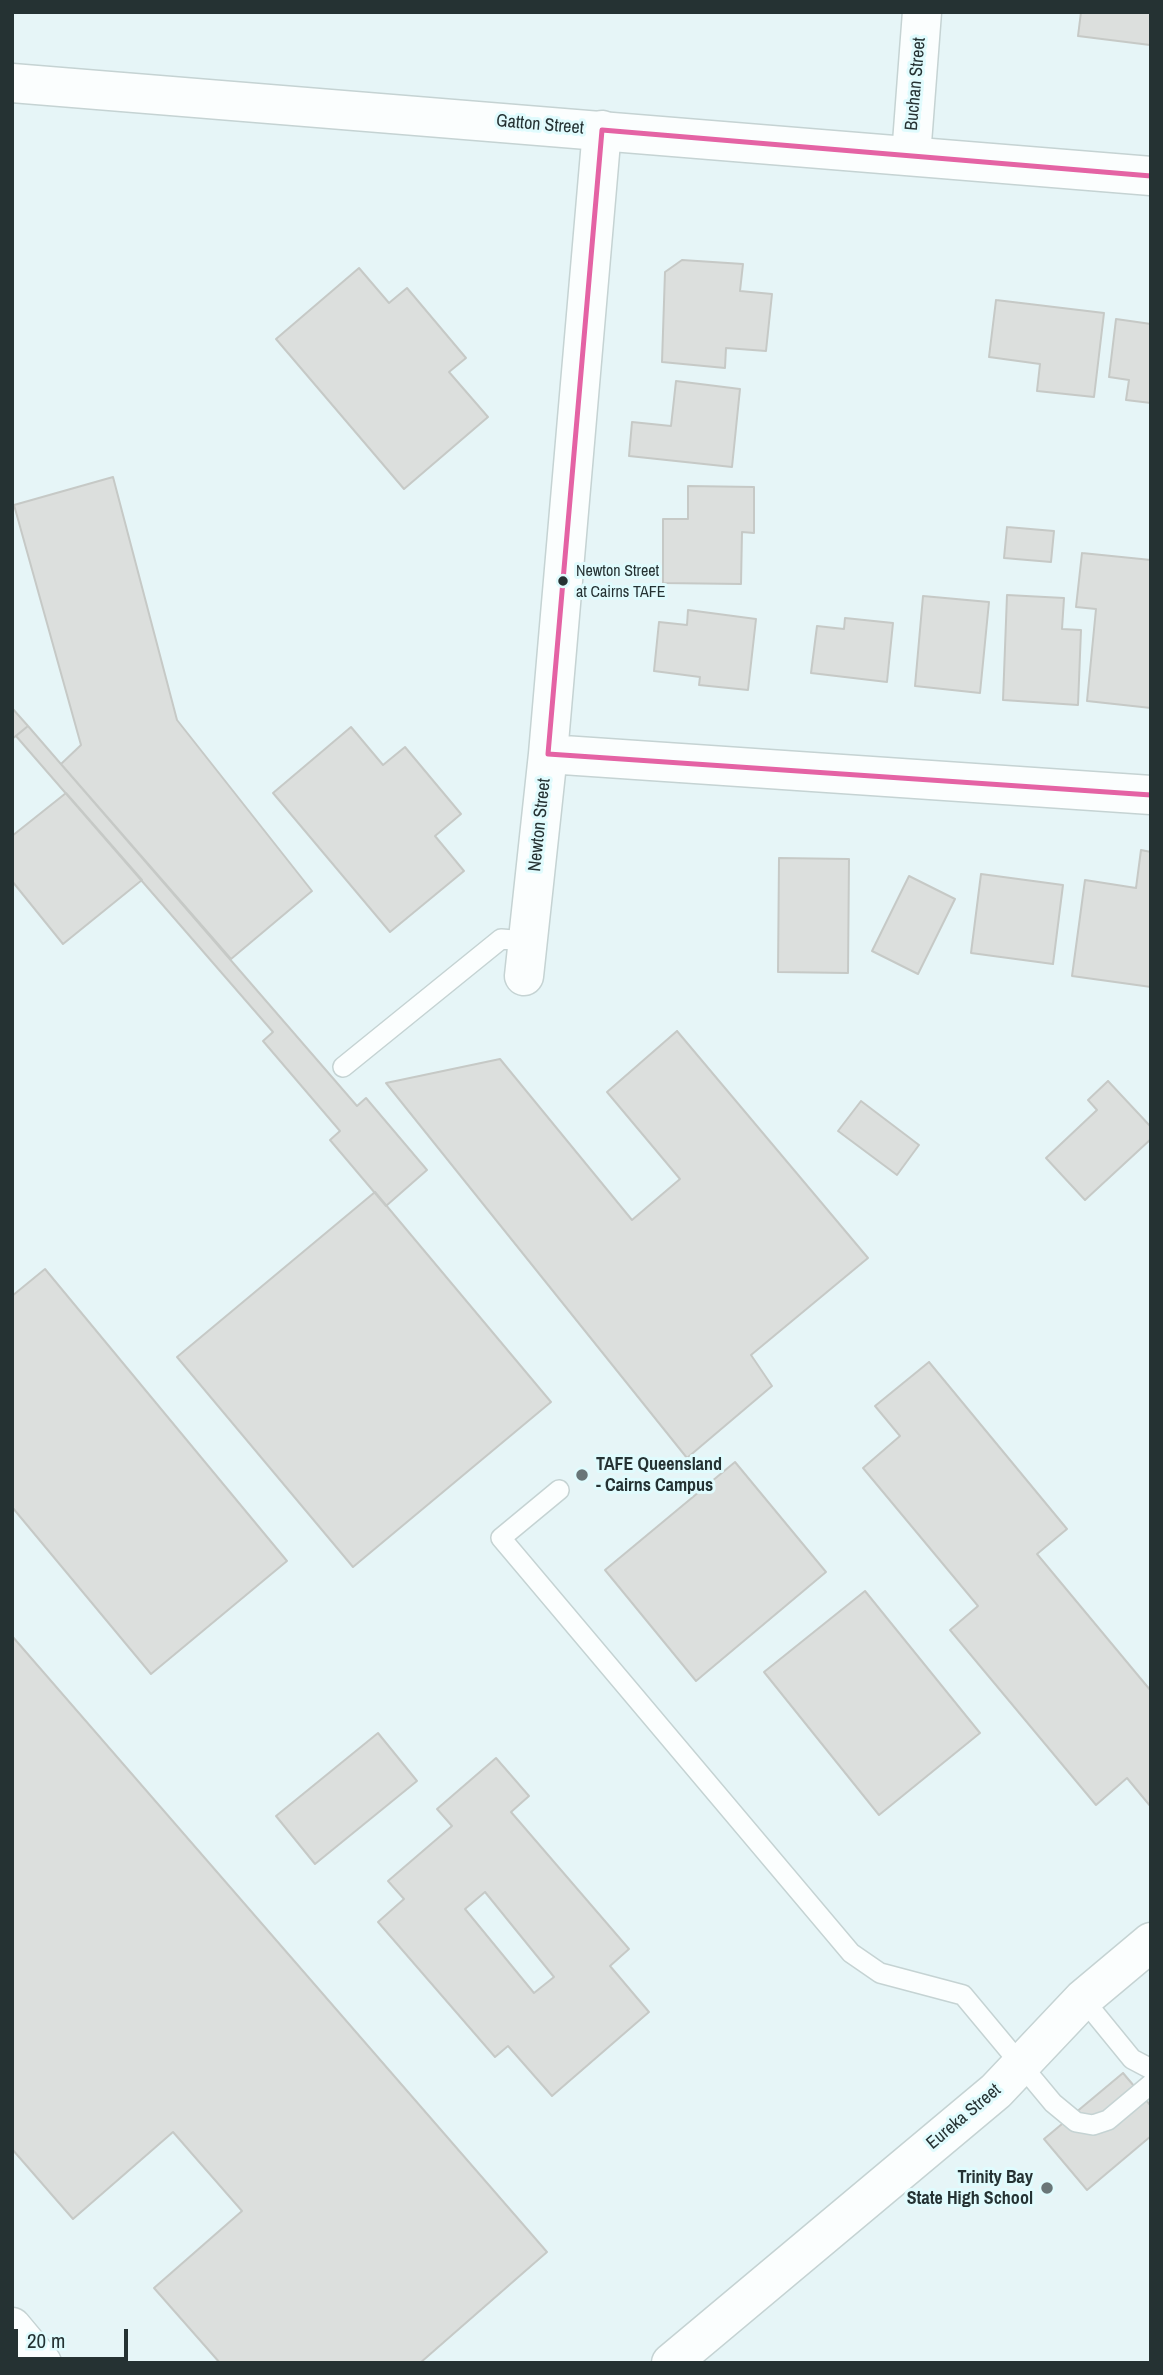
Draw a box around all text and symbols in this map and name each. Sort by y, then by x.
street label: Buchan Street [901,36,931,132]
street label: Gatton Street [495,110,585,140]
place label: Newton Street at Cairns TAFE [576,562,665,600]
marker: Newton Street at Cairns TAFE [556,574,570,588]
street label: Newton Street [524,777,556,873]
place label: TAFE Queensland - Cairns Campus [596,1454,722,1496]
marker: TAFE Queensland - Cairns Campus [574,1467,590,1483]
street label: Eureka Street [922,2080,1006,2154]
place label: Trinity Bay State High School [907,2167,1033,2210]
marker: Trinity Bay State High School [1039,2180,1055,2196]
scale bar [18,2316,131,2360]
text: 20 m [27,2326,65,2355]

